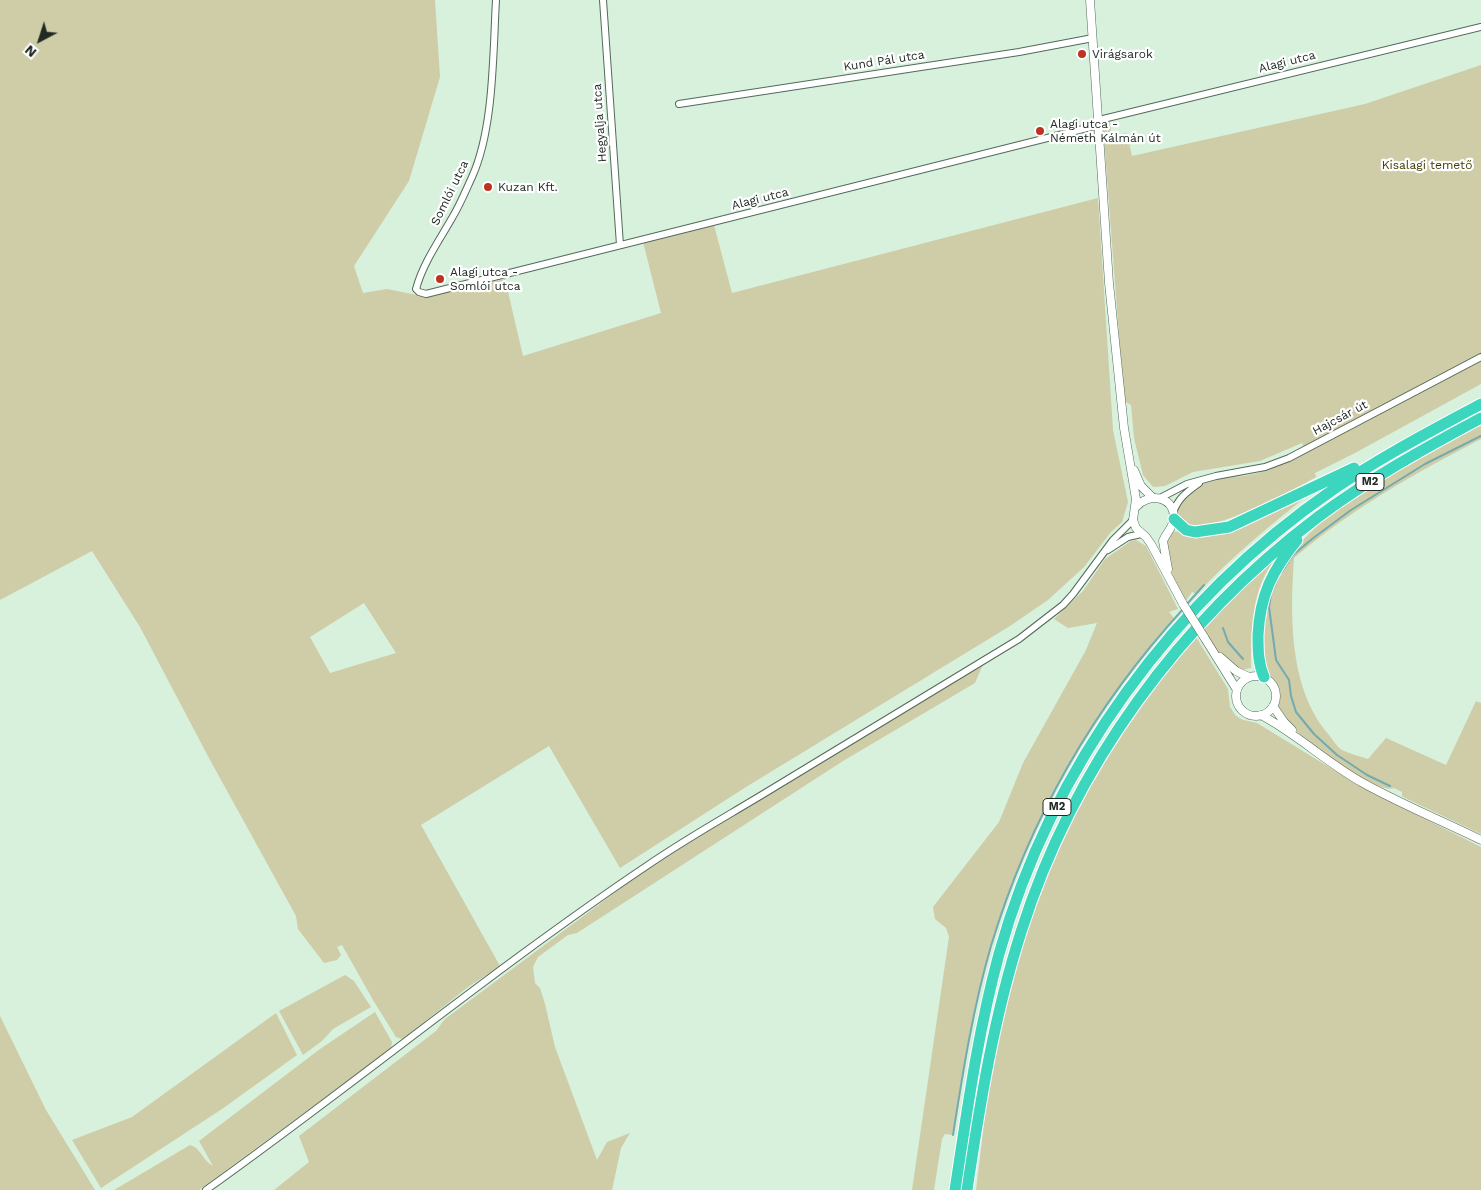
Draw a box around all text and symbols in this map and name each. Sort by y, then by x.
north arrow [15,15,65,65]
text: N [21,42,39,61]
street label: Kund Pál utca [842,47,926,75]
place label: Virágsarok [1092,47,1153,61]
marker: Virágsarok [1076,48,1088,60]
street label: Alagi utca [1257,48,1317,76]
street label: Hegyalja utca [590,83,610,163]
place label: Alagi utca - Németh Kálmán út [1050,117,1161,145]
marker: Alagi utca - Németh Kálmán út [1034,125,1046,137]
street label: Somlói utca [428,158,472,228]
park label: Kisalagi temető [1382,158,1472,172]
place label: Kuzan Kft. [498,180,558,194]
marker: Kuzan Kft. [482,181,494,193]
street label: Alagi utca [730,185,790,213]
place label: Alagi utca - Somlói utca [450,265,520,293]
marker: Alagi utca - Somlói utca [434,273,446,285]
street label: Hajcsár út [1310,398,1370,438]
road number: M2 [1356,474,1384,491]
road number: M2 [1043,799,1071,816]

